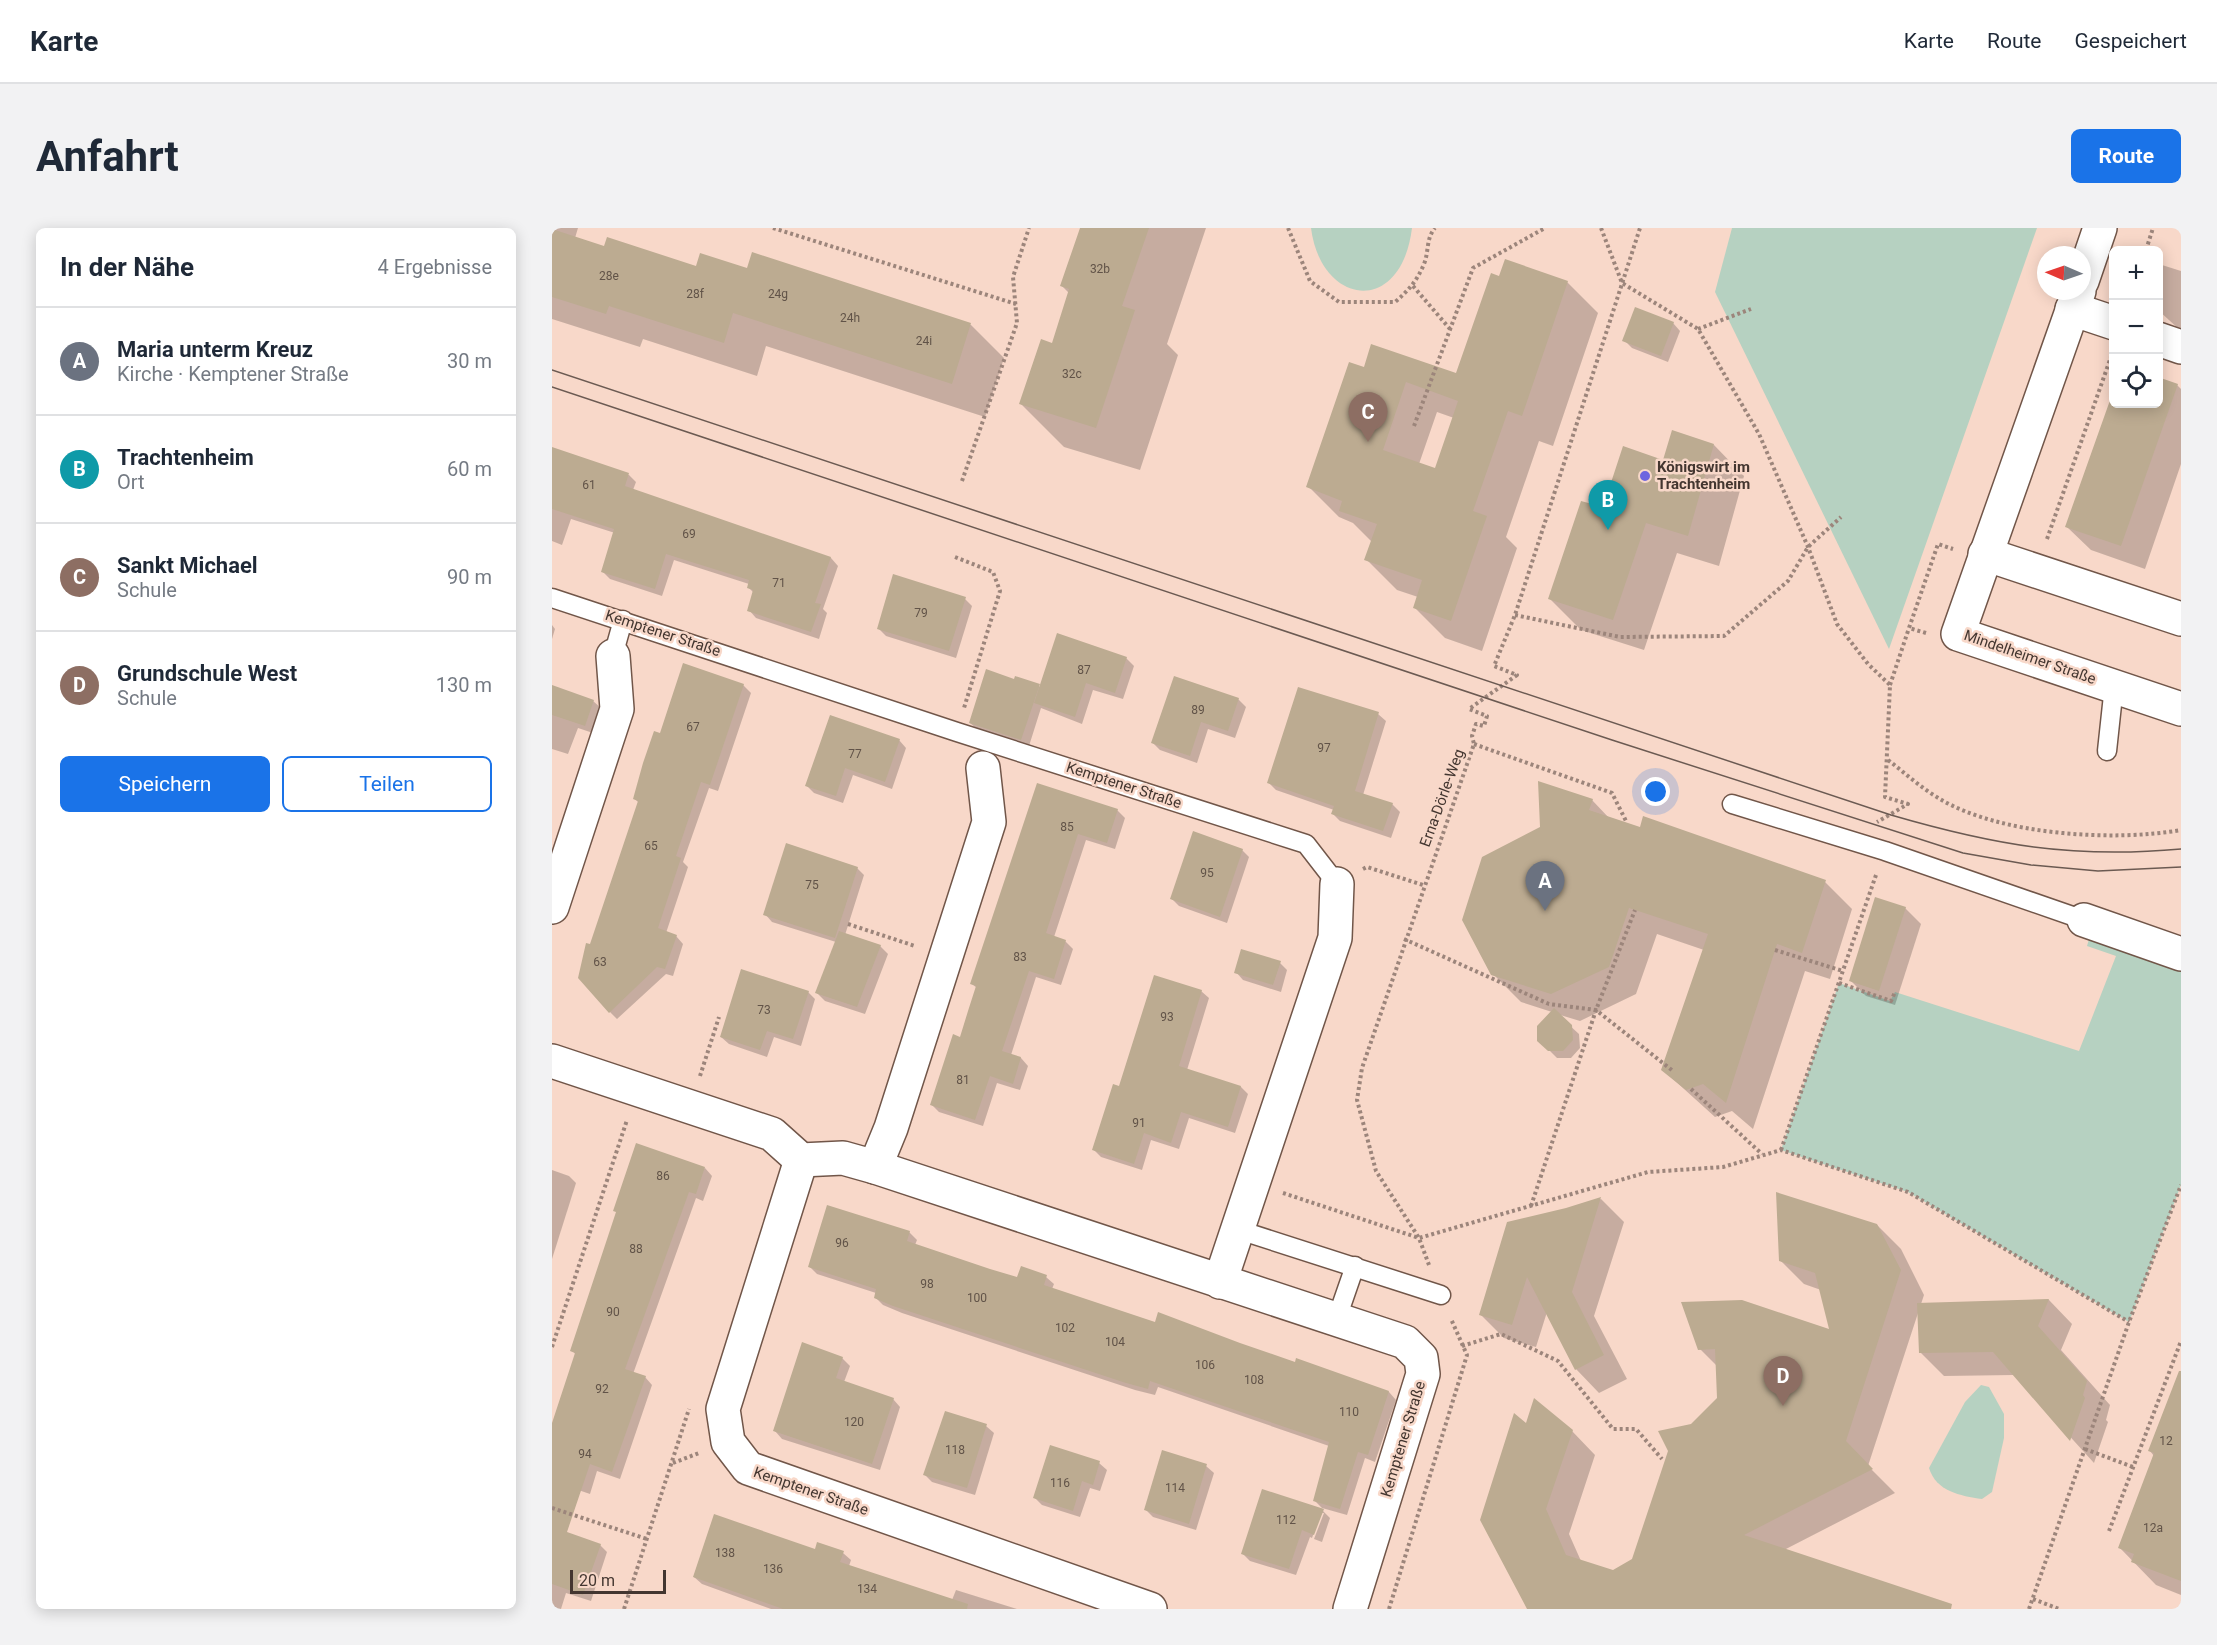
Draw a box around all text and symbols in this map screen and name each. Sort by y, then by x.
text: Karte [30,25,98,58]
text: Karte [1904,29,1954,53]
text: Route [1987,29,2041,53]
text: Gespeichert [2074,29,2187,53]
button: Route [2071,129,2181,183]
text: Anfahrt [36,132,179,181]
north arrow [2037,246,2091,300]
map controls [2109,246,2163,408]
button: + [2109,246,2163,300]
text: In der Nähe [60,252,194,282]
text: 4 Ergebnisse [378,255,492,279]
house number: 32b [1090,262,1110,276]
house number: 28e [599,269,619,283]
house number: 28f [686,287,705,301]
house number: 24g [768,287,788,301]
button: − [2109,300,2163,354]
house number: 24h [840,311,860,325]
house number: 24i [916,334,932,348]
text: Maria unterm Kreuz [117,337,313,362]
text: A [73,349,86,373]
text: 30 m [447,349,492,373]
button: locate [2109,354,2163,408]
text: Kirche · Kemptener Straße [117,362,349,386]
house number: 32c [1062,367,1082,381]
pin: C [1348,392,1388,442]
text: Trachtenheim [117,445,254,470]
text: B [73,457,86,481]
text: 60 m [447,457,492,481]
place label: Königswirt im Trachtenheim [1657,458,1750,493]
marker: Königswirt im Trachtenheim [1638,469,1652,483]
text: Ort [117,470,145,494]
house number: 61 [582,478,596,492]
pin: B [1588,480,1628,530]
house number: 69 [682,527,696,541]
text: Sankt Michael [117,553,258,578]
text: C [73,565,86,589]
text: 90 m [447,565,492,589]
house number: 71 [772,576,786,590]
text: Schule [117,578,177,602]
street label: Kemptener Straße [603,606,723,660]
house number: 79 [914,606,928,620]
street label: Mindelheimer Straße [1962,626,2098,688]
text: Grundschule West [117,661,297,686]
house number: 87 [1077,663,1091,677]
text: D [73,673,86,697]
text: 130 m [436,673,492,697]
text: Schule [117,686,177,710]
house number: 89 [1191,703,1205,717]
house number: 67 [686,720,700,734]
house number: 97 [1317,741,1331,755]
house number: 77 [848,747,862,761]
street label: Erna-Dörle-Weg [1416,747,1468,849]
button: Speichern [60,756,270,812]
button: Teilen [282,756,492,812]
street label: Kemptener Straße [1064,758,1184,812]
your location [1641,777,1670,806]
house number: 85 [1060,820,1074,834]
house number: 65 [644,839,658,853]
pin: A [1526,862,1564,911]
house number: 95 [1200,866,1214,880]
house number: 75 [805,878,819,892]
house number: 83 [1013,950,1027,964]
house number: 63 [593,955,607,969]
house number: 73 [757,1003,771,1017]
house number: 93 [1160,1010,1174,1024]
house number: 81 [956,1073,970,1087]
house number: 91 [1132,1116,1146,1130]
house number: 86 [656,1169,670,1183]
house number: 96 [835,1236,849,1250]
house number: 88 [629,1242,643,1256]
house number: 98 [920,1277,934,1291]
house number: 100 [967,1291,987,1305]
house number: 90 [606,1305,620,1319]
house number: 102 [1055,1321,1075,1335]
house number: 104 [1105,1335,1125,1349]
pin: D [1764,1356,1802,1406]
house number: 106 [1195,1358,1215,1372]
house number: 108 [1244,1373,1264,1387]
street label: Kemptener Straße [1377,1379,1429,1499]
house number: 92 [595,1382,609,1396]
house number: 110 [1339,1405,1359,1419]
house number: 120 [844,1415,864,1429]
house number: 12 [2159,1434,2173,1448]
house number: 118 [945,1443,965,1457]
house number: 94 [578,1447,592,1461]
street label: Kemptener Straße [751,1463,871,1519]
house number: 116 [1050,1476,1070,1490]
house number: 114 [1165,1481,1185,1495]
house number: 112 [1276,1513,1296,1527]
house number: 12a [2143,1521,2163,1535]
house number: 138 [715,1546,735,1560]
house number: 136 [763,1562,783,1576]
scale bar [570,1567,666,1594]
text: 20 m [579,1571,615,1590]
house number: 134 [857,1582,877,1596]

